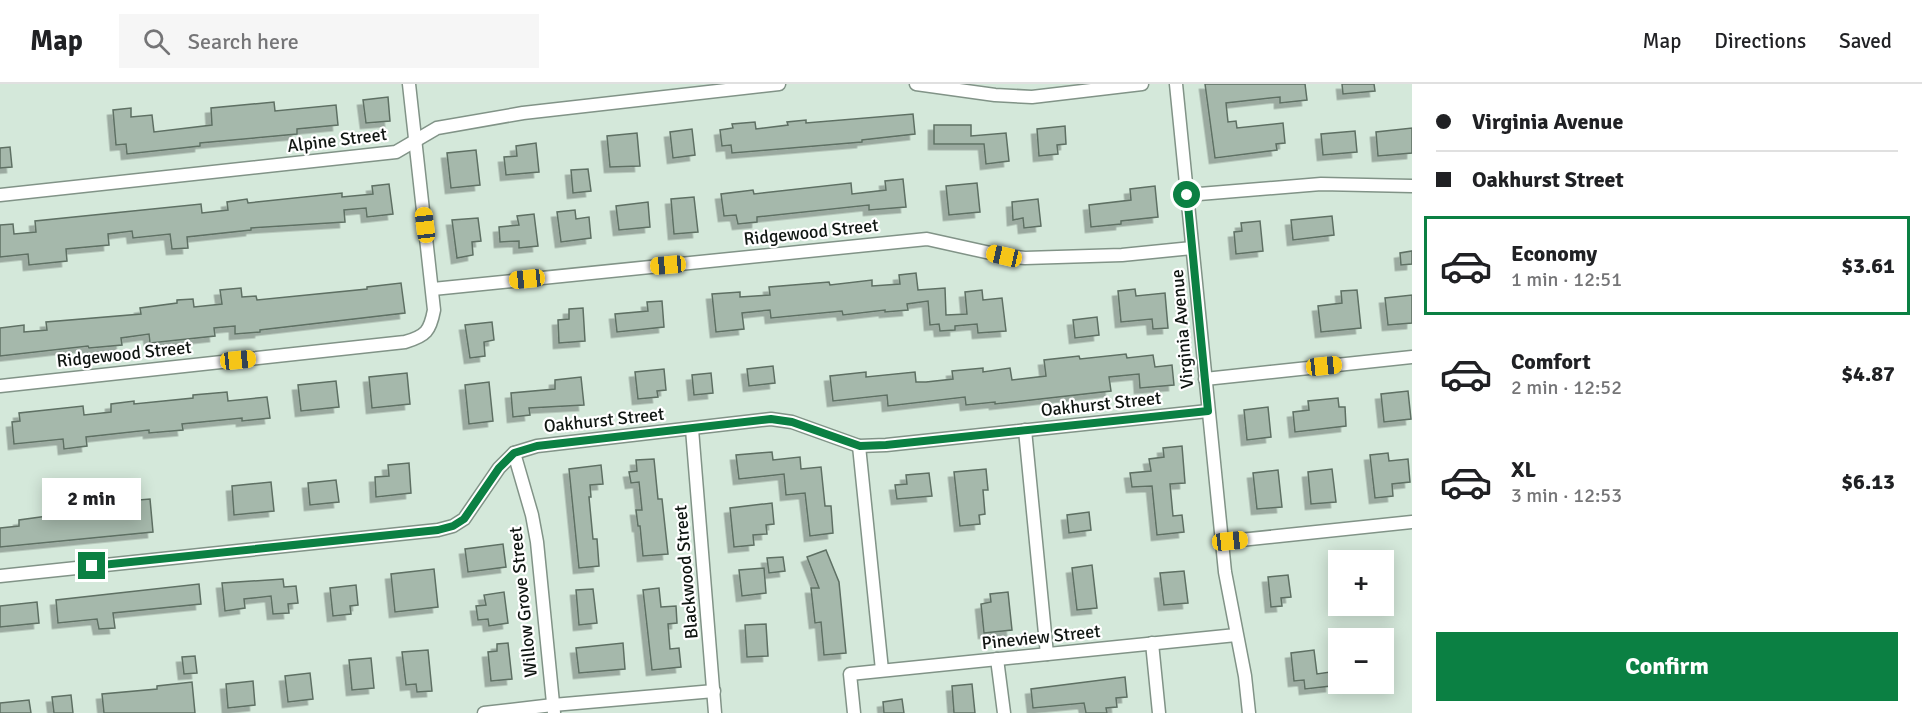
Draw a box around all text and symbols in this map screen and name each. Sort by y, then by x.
search box [119,14,539,68]
text: Map [30,24,83,58]
icon: search [140,25,173,58]
text: Search here [188,28,299,55]
text: Map [1643,28,1681,54]
text: Directions [1714,28,1806,54]
text: Saved [1839,28,1892,54]
text: Virginia Avenue [1472,108,1623,135]
street label: Alpine Street [286,123,388,157]
text: Oakhurst Street [1472,166,1624,193]
route start [1173,181,1200,208]
car [414,206,436,244]
street label: Ridgewood Street [743,214,879,250]
icon: car [1439,239,1493,293]
text: Economy [1511,240,1597,267]
car [984,243,1024,269]
text: $3.61 [1841,252,1895,279]
car [649,254,687,276]
text: 1 min · 12:51 [1511,267,1622,292]
car [508,268,546,290]
street label: Virginia Avenue [1166,268,1198,390]
street label: Ridgewood Street [56,336,192,372]
icon: car [1439,347,1493,401]
text: Comfort [1511,348,1591,375]
car [219,349,257,371]
car [1305,355,1343,377]
text: $4.87 [1841,360,1895,387]
text: 2 min · 12:52 [1511,375,1622,400]
street label: Oakhurst Street [1040,387,1162,421]
street label: Oakhurst Street [543,403,665,437]
icon: car [1439,455,1493,509]
text: XL [1511,456,1536,483]
text: $6.13 [1841,468,1895,495]
callout: 2 min [42,479,142,521]
text: 3 min · 12:53 [1511,483,1622,508]
text: 2 min [67,486,116,511]
street label: Blackwood Street [669,504,703,640]
street label: Willow Grove Street [504,526,542,678]
car [1211,530,1249,552]
map controls [1328,550,1394,694]
button: + [1328,550,1394,616]
route end [78,552,105,579]
street label: Pineview Street [981,620,1101,654]
button: − [1328,628,1394,694]
button: Confirm [1436,632,1898,701]

